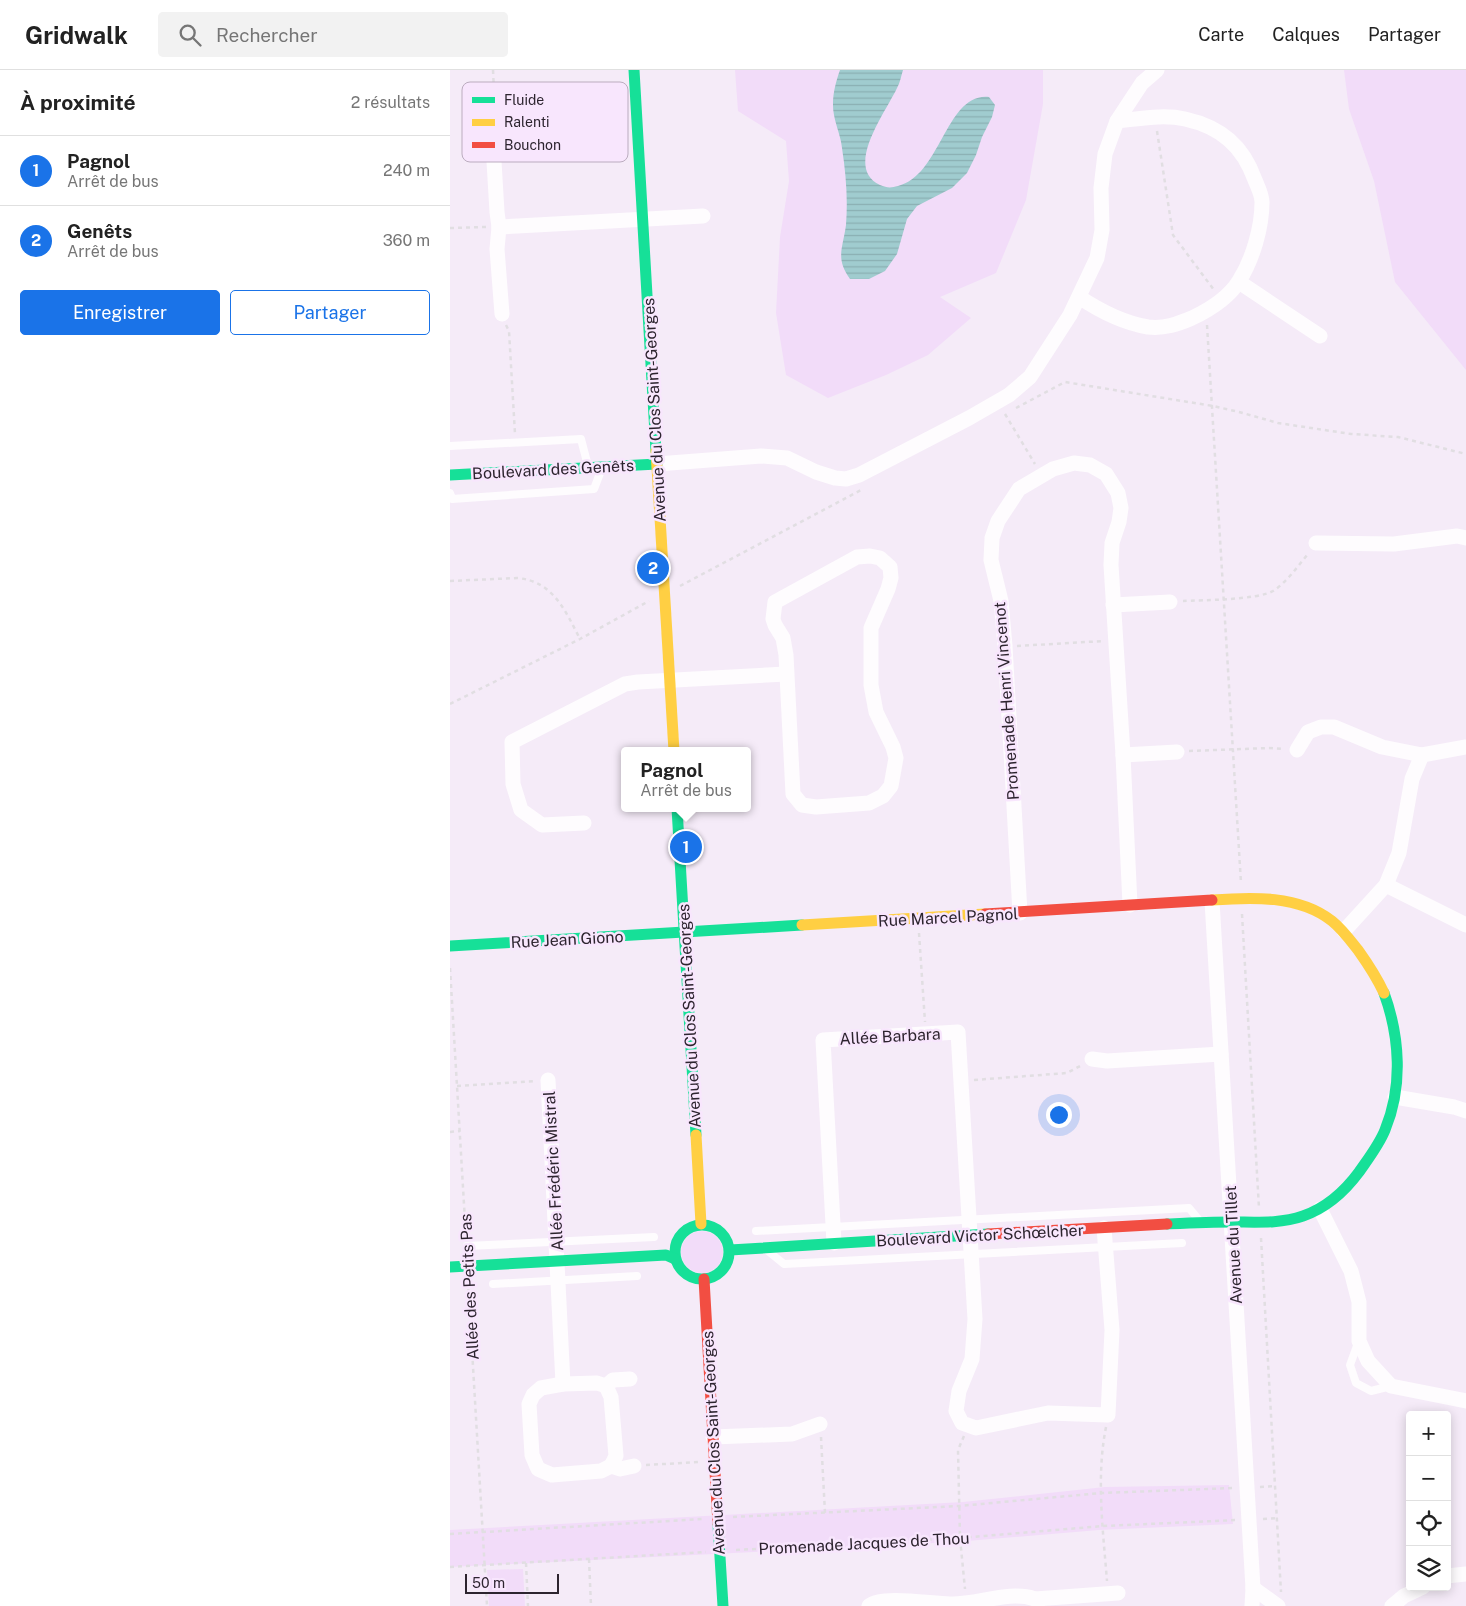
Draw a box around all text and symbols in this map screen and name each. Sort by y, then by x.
search box [158,12,508,57]
text: Gridwalk [25,21,128,49]
icon: search [176,21,204,49]
text: Rechercher [216,24,318,46]
text: Carte [1198,24,1244,45]
text: Calques [1272,24,1340,45]
text: Partager [1368,24,1441,45]
legend [462,82,628,162]
text: À proximité [20,90,136,115]
text: Fluide [504,92,544,108]
text: 2 résultats [351,93,430,112]
text: Ralenti [504,114,550,130]
text: Bouchon [504,137,561,153]
text: Pagnol [67,150,130,172]
text: 1 [33,161,39,180]
text: 240 m [383,161,430,180]
text: Arrêt de bus [67,172,159,191]
text: Genêts [67,220,132,242]
text: 2 [31,231,41,250]
text: 360 m [383,231,430,250]
text: Arrêt de bus [67,242,159,261]
button: Enregistrer [20,290,220,335]
button: Partager [230,290,430,335]
street label: Avenue du Clos Saint-Georges [639,297,670,523]
street label: Boulevard des Genêts [472,456,634,483]
pin: 2 [637,549,669,587]
street label: Promenade Henri Vincenot [990,601,1023,801]
popup [621,747,751,812]
text: Pagnol [640,759,703,781]
text: Arrêt de bus [640,781,732,800]
pin: 1 [670,828,702,866]
street label: Avenue du Clos Saint-Georges [674,903,705,1129]
street label: Rue Marcel Pagnol [877,904,1019,931]
street label: Rue Jean Giono [510,927,624,952]
street label: Allée Barbara [839,1024,941,1049]
street label: Allée Frédéric Mistral [540,1090,567,1251]
your location [1046,1102,1072,1128]
street label: Avenue du Tillet [1221,1185,1246,1305]
street label: Allée des Petits Pas [456,1213,483,1361]
street label: Boulevard Victor Schœlcher [876,1221,1084,1250]
street label: Avenue du Clos Saint-Georges [698,1330,729,1556]
map controls [1406,1411,1451,1591]
button: + [1406,1411,1451,1456]
button: − [1406,1456,1451,1501]
button: locate [1406,1501,1451,1546]
street label: Promenade Jacques de Thou [758,1528,970,1559]
button: layers [1406,1546,1451,1591]
scale bar [465,1571,559,1594]
text: 50 m [472,1575,505,1591]

